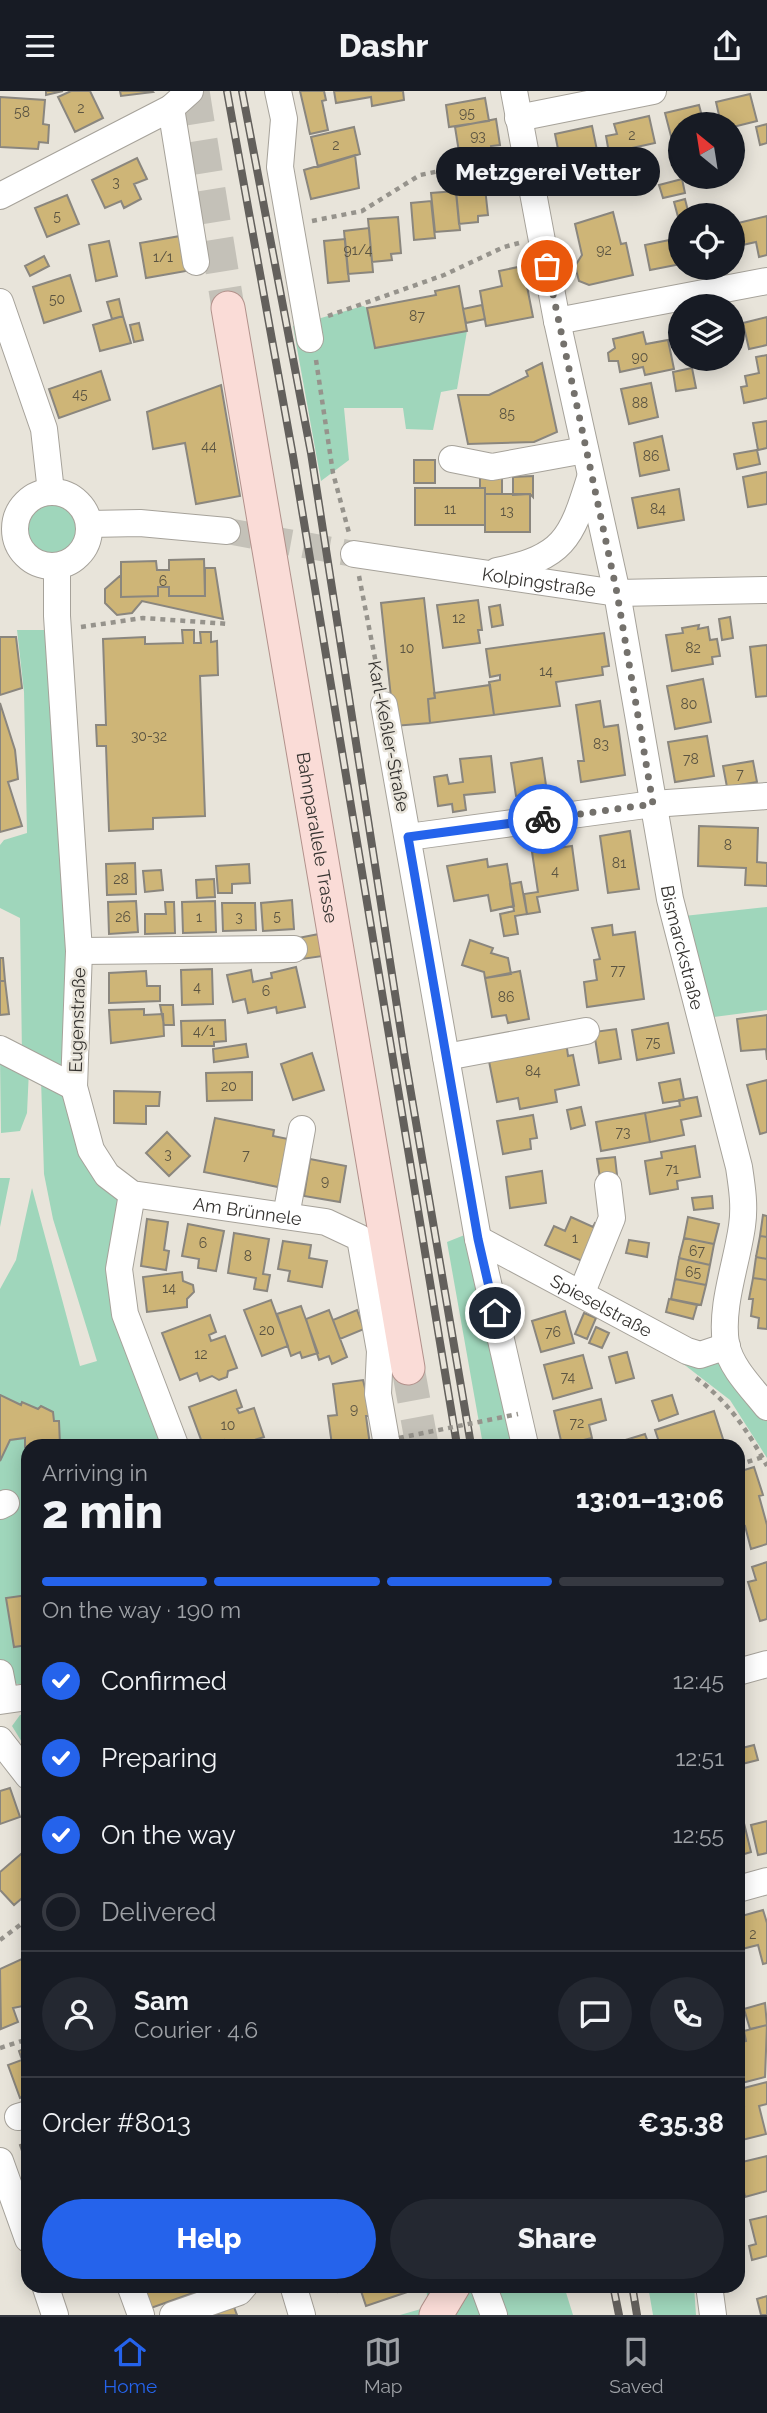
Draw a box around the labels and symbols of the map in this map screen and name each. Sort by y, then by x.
house number: 2 [77,100,85,116]
house number: 58 [14,104,30,120]
house number: 95 [459,105,475,121]
north arrow [668,112,746,189]
house number: 2 [628,127,636,143]
house number: 93 [470,128,486,144]
house number: 2 [332,137,340,153]
callout: Metzgerei Vetter [435,147,659,196]
house number: 3 [112,174,120,190]
house number: 5 [53,208,61,224]
pin [517,236,577,296]
house number: 91/4 [343,242,373,258]
house number: 92 [596,242,612,258]
house number: 1/1 [153,249,173,265]
house number: 50 [49,291,65,307]
house number: 87 [409,308,425,324]
house number: 90 [632,349,648,365]
house number: 45 [72,386,88,402]
house number: 88 [632,395,648,411]
house number: 85 [499,406,515,422]
house number: 44 [201,438,217,454]
house number: 86 [643,448,659,464]
house number: 11 [444,501,456,517]
house number: 84 [650,501,666,517]
house number: 13 [500,503,514,519]
street label: Kolpingstraße [481,563,598,600]
house number: 6 [159,573,167,589]
house number: 12 [452,610,466,626]
house number: 10 [400,640,414,656]
house number: 82 [685,640,701,656]
street label: Karl-Keßler-Straße [364,659,414,814]
house number: 14 [539,663,553,679]
house number: 80 [681,696,697,712]
house number: 30-32 [131,728,167,744]
house number: 83 [593,736,609,752]
street label: Bahnparallele Trasse [293,750,343,925]
house number: 78 [683,751,699,767]
house number: 7 [736,766,744,782]
courier [508,784,578,854]
house number: 8 [724,837,732,853]
house number: 81 [612,855,626,871]
house number: 4 [551,863,559,879]
house number: 28 [113,871,129,887]
street label: Bismarckstraße [657,883,709,1012]
house number: 5 [273,908,281,924]
house number: 26 [115,909,131,925]
house number: 1 [196,909,202,925]
house number: 3 [235,909,243,925]
house number: 77 [611,962,626,978]
street label: Eugenstraße [65,967,89,1073]
house number: 4 [193,979,201,995]
house number: 6 [262,983,270,999]
house number: 86 [498,989,514,1005]
house number: 4/1 [193,1023,215,1039]
house number: 75 [646,1034,661,1050]
house number: 84 [525,1063,541,1079]
house number: 20 [221,1078,237,1094]
house number: 73 [616,1124,630,1140]
house number: 3 [164,1146,172,1162]
house number: 7 [242,1147,250,1163]
house number: 71 [665,1161,679,1177]
house number: 9 [321,1173,329,1189]
street label: Am Brünnele [192,1192,304,1229]
house number: 1 [572,1230,578,1246]
house number: 6 [199,1235,207,1251]
house number: 67 [689,1243,705,1259]
house number: 8 [244,1248,252,1264]
house number: 65 [685,1264,701,1280]
street label: Spieselstraße [547,1269,656,1341]
house number: 14 [162,1280,176,1296]
pin [465,1283,525,1343]
house number: 20 [259,1322,275,1338]
house number: 76 [545,1324,561,1340]
house number: 12 [194,1346,208,1362]
house number: 74 [561,1369,576,1385]
house number: 9 [350,1401,358,1417]
house number: 72 [570,1415,584,1431]
house number: 10 [221,1417,235,1433]
house number: 2 [749,1926,757,1942]

